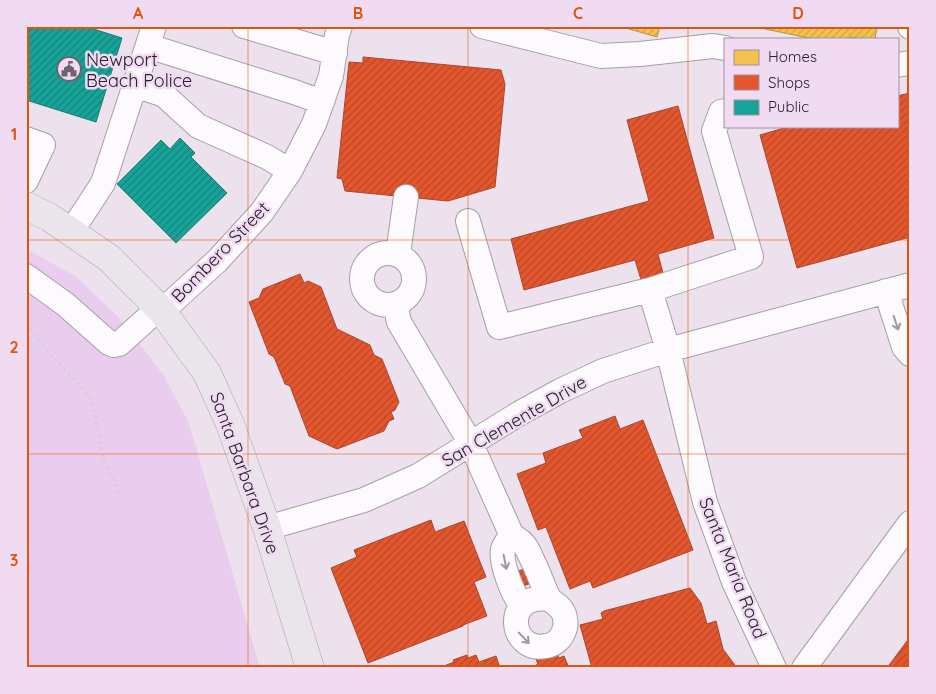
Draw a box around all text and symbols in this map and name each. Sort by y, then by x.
text: A [133,3,144,23]
text: B [353,3,363,23]
text: C [573,3,583,23]
text: D [792,3,804,23]
legend [724,38,898,128]
text: Homes [768,47,817,66]
place label: Newport Beach Police [86,48,192,92]
public building icon: Newport Beach Police [56,56,82,82]
text: Shops [768,73,810,92]
text: Public [768,97,809,116]
text: 1 [11,124,17,144]
street label: Bombero Street [166,197,274,307]
one-way arrow [892,315,901,331]
text: 2 [9,337,19,357]
street label: San Clemente Drive [437,370,591,472]
street label: Santa Barbara Drive [205,389,285,557]
street label: Santa Maria Road [694,494,772,642]
text: 3 [10,550,18,570]
one-way arrow [500,554,510,570]
one-way arrow [518,632,530,644]

